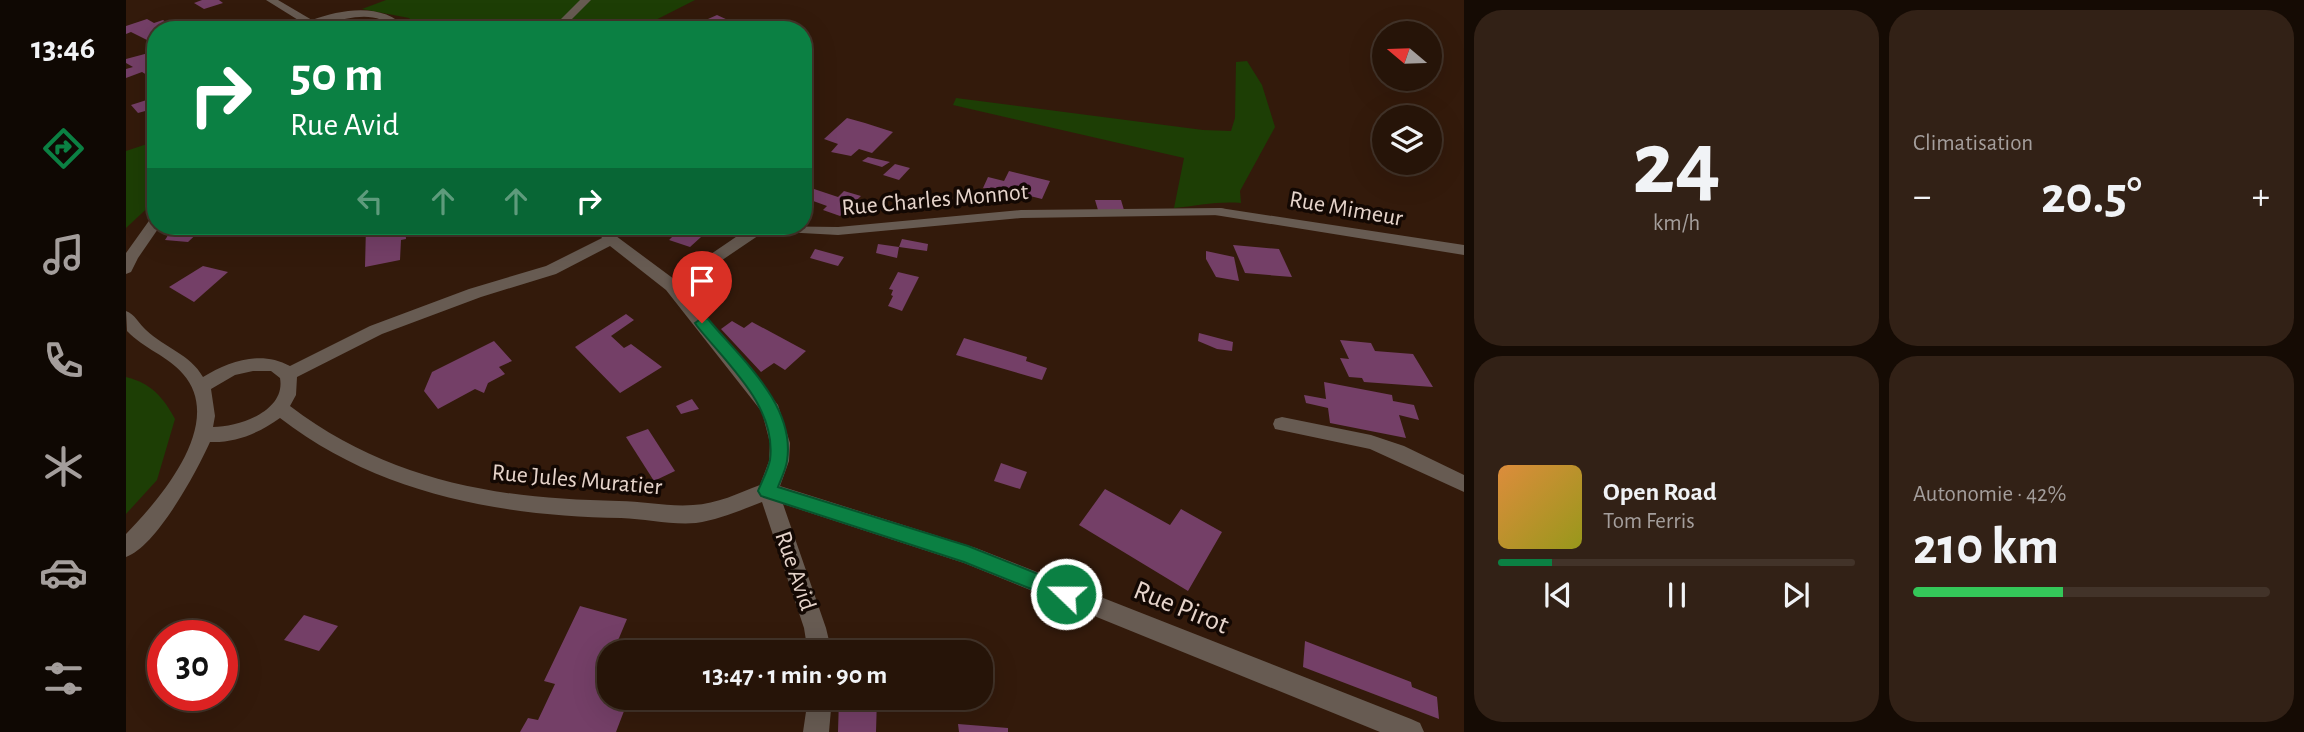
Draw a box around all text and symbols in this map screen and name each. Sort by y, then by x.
north arrow [1372,21,1442,91]
map controls [1372,21,1442,175]
text: 13:46 [31,32,95,64]
icon: right [175,49,266,140]
text: 50 m [290,51,384,100]
button: layers [1372,105,1442,175]
text: Rue Avid [290,109,399,141]
text: 24 [1632,119,1721,210]
icon: directions [39,124,88,173]
text: Climatisation [1913,132,2033,155]
text: 20.5° [2041,170,2142,222]
text: − [1913,178,1931,216]
text: + [2252,178,2270,216]
street label: Rue Charles Monnot [841,180,1030,220]
icon: left [351,182,389,220]
icon: ahead [424,182,462,220]
icon: ahead [497,182,535,220]
icon: right [570,182,608,220]
street label: Rue Mimeur [1287,187,1405,231]
text: km/h [1653,212,1700,235]
icon: music [39,230,88,279]
pin [672,251,732,323]
icon: arrive [683,262,721,300]
icon: phone [39,336,88,385]
icon: climate [39,442,88,491]
street label: Rue Jules Muratier [491,461,663,499]
text: Open Road [1603,479,1717,505]
text: Autonomie · 42% [1913,483,2066,506]
text: Tom Ferris [1603,510,1695,533]
text: 210 km [1913,521,2059,573]
street label: Rue Avid [770,528,820,614]
icon: car [39,548,88,597]
position arrow [1029,557,1103,631]
street label: Rue Pirot [1129,576,1233,640]
icon: previous [1539,576,1577,614]
icon: pause [1658,576,1696,614]
icon: next [1777,576,1815,614]
speed limit sign: 30 [147,620,238,711]
icon: filters [39,654,88,703]
text: 13:47 · 1 min · 90 m [703,662,887,688]

